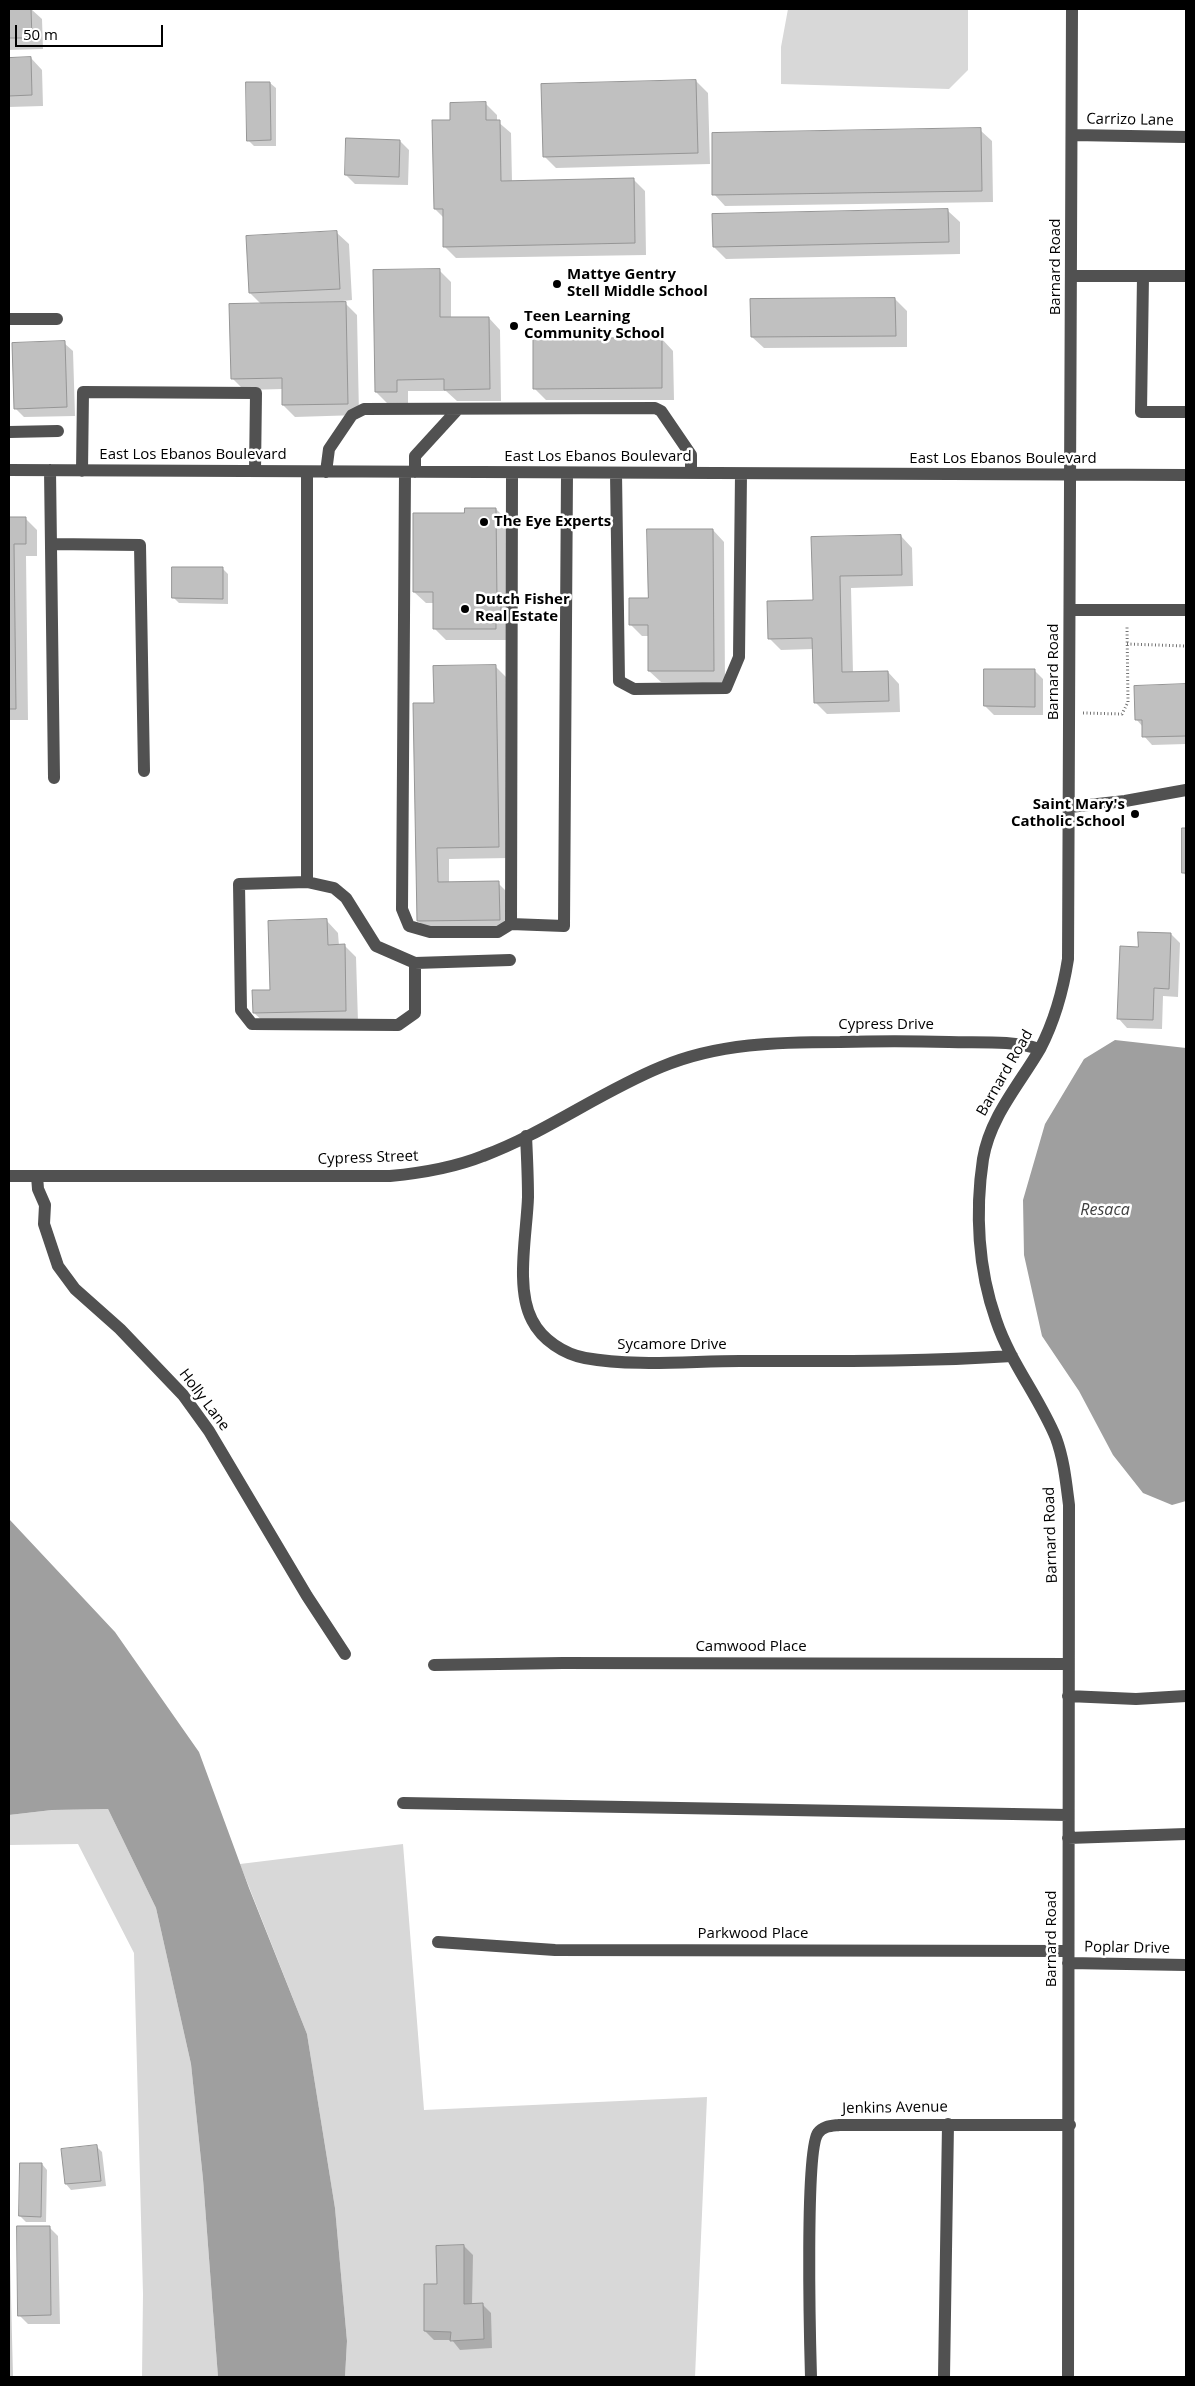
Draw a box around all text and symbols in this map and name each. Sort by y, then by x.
scale bar [18,15,165,47]
text: 50 m [23,24,58,44]
street label: Carrizo Lane [1086,110,1174,130]
street label: Barnard Road [1047,219,1065,315]
place label: Mattye Gentry Stell Middle School [567,266,708,301]
marker: Mattye Gentry Stell Middle School [551,278,563,290]
place label: Teen Learning Community School [524,308,665,343]
marker: Teen Learning Community School [508,320,520,332]
street label: East Los Ebanos Boulevard [99,446,287,464]
street label: East Los Ebanos Boulevard [504,448,692,466]
street label: East Los Ebanos Boulevard [909,450,1097,468]
place label: The Eye Experts [494,513,611,531]
marker: The Eye Experts [478,516,490,528]
place label: Dutch Fisher Real Estate [475,591,570,626]
marker: Dutch Fisher Real Estate [459,603,471,615]
street label: Barnard Road [1045,624,1063,720]
place label: Saint Mary's Catholic School [1011,796,1125,831]
marker: Saint Mary's Catholic School [1129,808,1141,820]
street label: Cypress Drive [838,1016,934,1034]
street label: Barnard Road [973,1027,1037,1119]
street label: Cypress Street [317,1147,419,1169]
water label: Resaca [1080,1200,1130,1220]
street label: Sycamore Drive [617,1336,727,1354]
street label: Holly Lane [175,1365,233,1435]
street label: Barnard Road [1040,1486,1062,1584]
street label: Camwood Place [695,1638,807,1656]
street label: Barnard Road [1043,1891,1061,1987]
street label: Parkwood Place [698,1925,808,1943]
street label: Poplar Drive [1084,1938,1170,1958]
street label: Jenkins Avenue [842,2098,948,2118]

